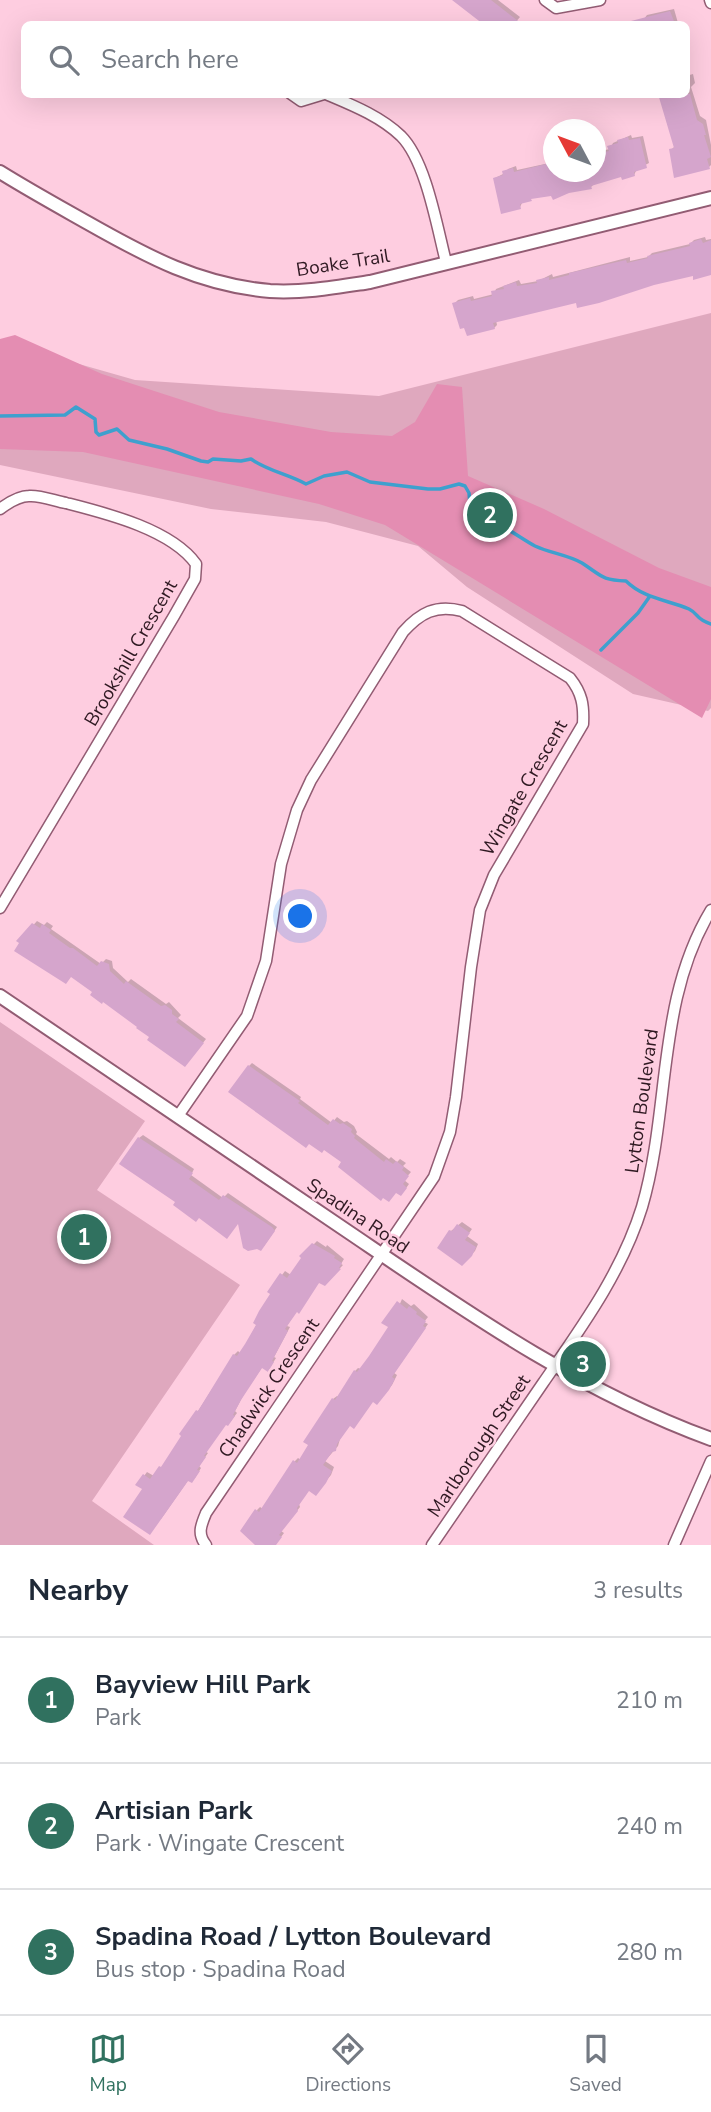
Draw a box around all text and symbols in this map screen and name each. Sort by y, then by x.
search box [21,21,690,98]
icon: search [45,41,83,79]
text: Search here [101,42,239,77]
north arrow [543,119,606,182]
street label: Boake Trail [294,243,392,283]
pin: 2 [467,489,513,541]
street label: Brookshill Crescent [78,575,184,731]
street label: Wingate Crescent [474,715,574,861]
your location [283,899,317,933]
street label: Lytton Boulevard [619,1027,665,1175]
street label: Spadina Road [302,1172,414,1260]
pin: 1 [61,1211,107,1263]
street label: Chadwick Crescent [213,1313,326,1463]
pin: 3 [560,1338,606,1390]
street label: Marlborough Street [422,1369,537,1522]
text: Nearby [28,1570,128,1611]
text: 3 results [593,1575,683,1606]
text: Bayview Hill Park [95,1667,310,1702]
text: 1 [44,1685,58,1716]
text: 210 m [616,1685,683,1716]
text: Park [95,1702,141,1733]
text: Artisian Park [95,1793,252,1828]
text: 2 [44,1811,58,1842]
text: 240 m [616,1811,683,1842]
text: Park · Wingate Crescent [95,1828,344,1859]
text: Spadina Road / Lytton Boulevard [95,1919,491,1954]
text: 3 [44,1937,58,1968]
text: 280 m [616,1937,683,1968]
text: Bus stop · Spadina Road [95,1954,346,1985]
tab: Map [89,2030,127,2098]
tab: Directions [305,2030,391,2098]
tab: Saved [569,2030,622,2098]

